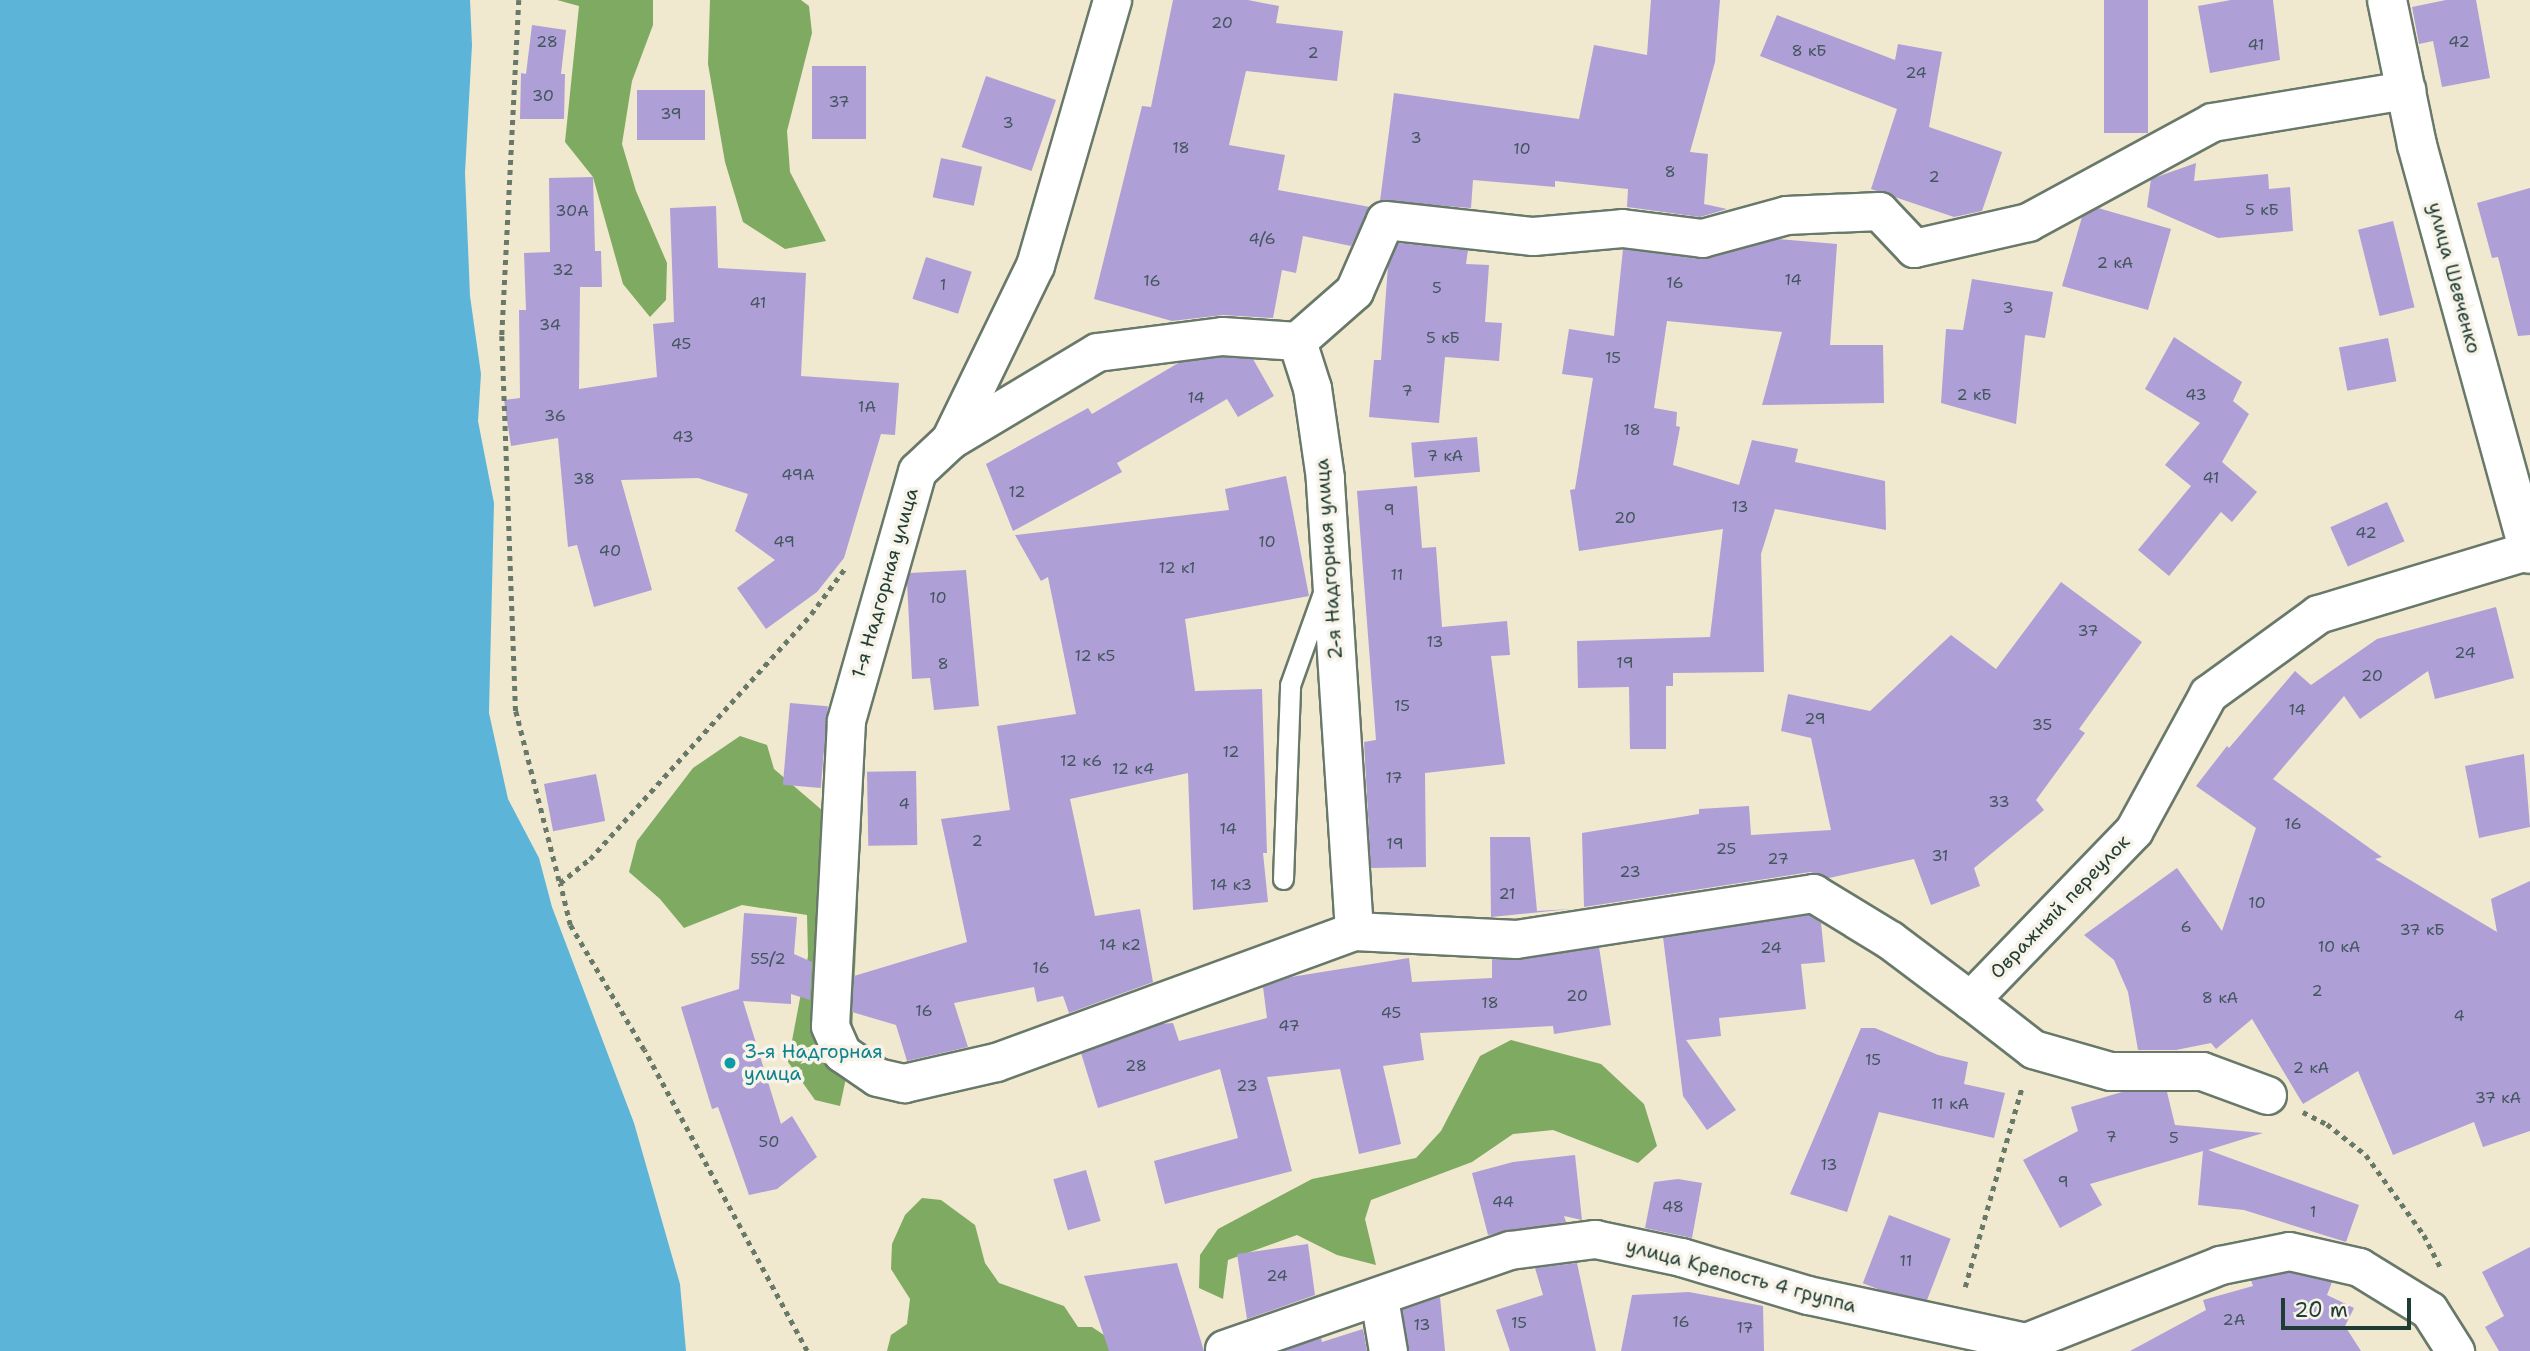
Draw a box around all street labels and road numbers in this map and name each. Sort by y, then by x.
street label: улица Шевченко [2423,200,2485,356]
street label: 2-я Надгорная улица [1311,458,1347,660]
street label: 1-я Надгорная улица [847,485,923,681]
street label: Овражный переулок [1986,830,2134,984]
street label: улица Крепость 4 группа [1623,1234,1859,1318]

